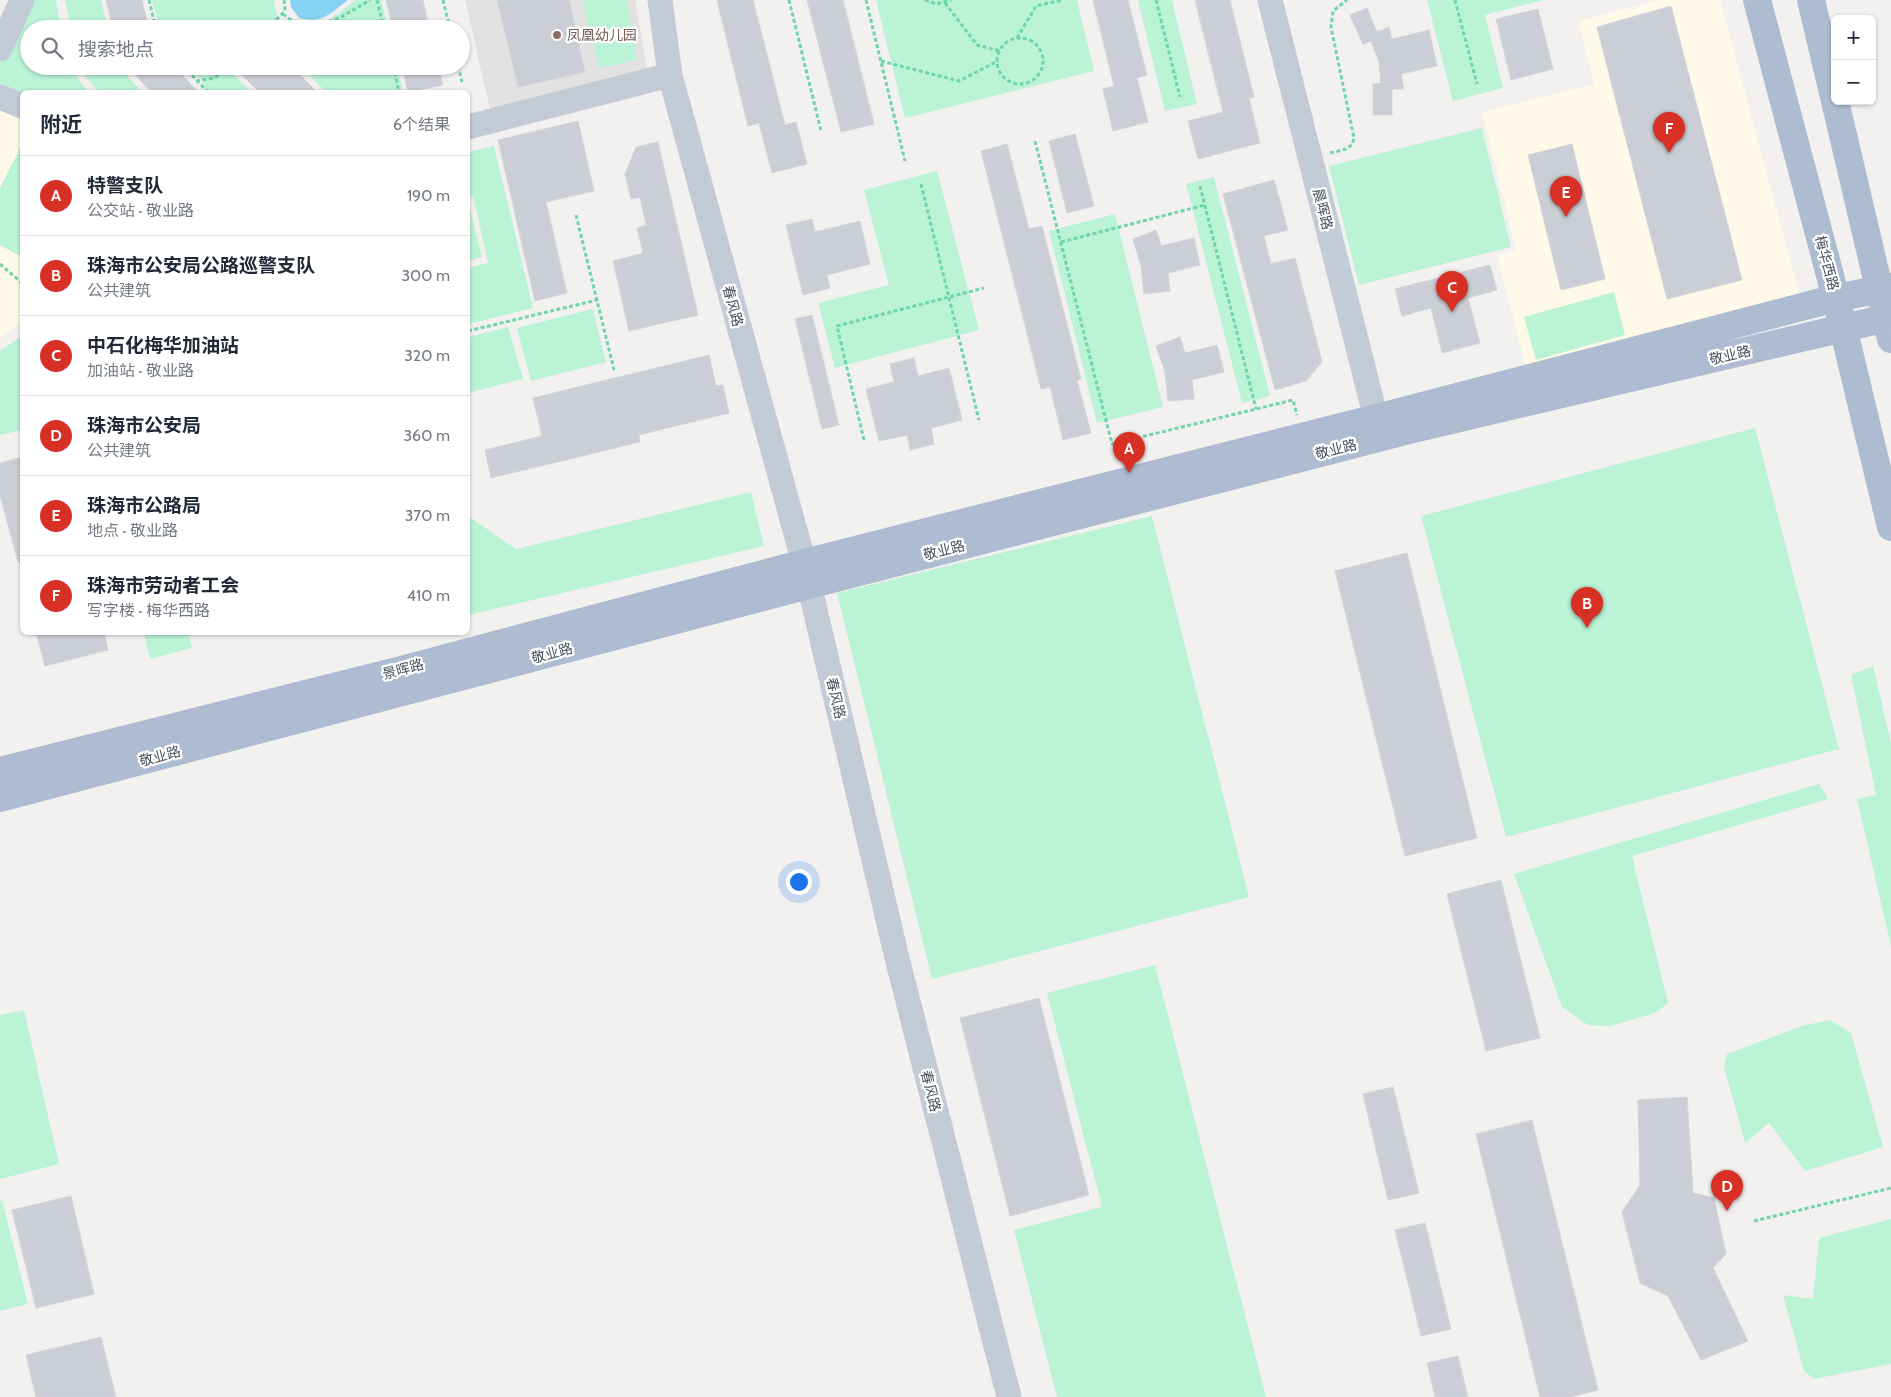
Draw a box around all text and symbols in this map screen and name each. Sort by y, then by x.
map controls [1831,15,1876,105]
button: + [1831,15,1876,60]
search box [20,20,470,75]
place label: 凤凰幼儿园 [567,26,637,44]
marker: 凤凰幼儿园 [551,29,563,41]
icon: search [38,34,66,62]
text: 搜索地点 [78,38,154,61]
button: − [1831,60,1876,105]
text: 附近 [40,112,82,137]
pin: F [1653,112,1685,153]
text: 6个结果 [393,115,450,134]
text: 特警支队 [87,174,163,197]
pin: E [1550,176,1582,217]
text: A [51,186,61,205]
text: 190 m [407,186,450,205]
street label: 晨晖路 [1309,186,1337,232]
text: 公交站 · 敬业路 [87,201,194,220]
street label: 梅华西路 [1811,234,1843,292]
text: 珠海市公安局公路巡警支队 [87,254,315,277]
text: B [51,266,61,285]
text: 300 m [401,266,450,285]
pin: C [1436,271,1468,312]
text: 公共建筑 [87,281,151,300]
street label: 春风路 [719,283,747,329]
text: 中石化梅华加油站 [87,334,239,357]
street label: 敬业路 [1708,342,1752,368]
text: C [51,346,61,365]
text: 320 m [404,346,450,365]
text: 加油站 · 敬业路 [87,361,194,380]
text: 珠海市公安局 [87,414,201,437]
text: D [50,426,62,445]
text: 360 m [403,426,450,445]
pin: A [1113,432,1145,473]
street label: 敬业路 [1313,435,1359,463]
text: 公共建筑 [87,441,151,460]
text: 珠海市公路局 [87,494,201,517]
text: E [51,506,61,525]
text: 370 m [405,506,450,525]
text: 地点 · 敬业路 [87,521,178,540]
street label: 敬业路 [921,536,967,564]
text: 珠海市劳动者工会 [87,574,239,597]
text: F [52,586,60,605]
text: 410 m [407,586,450,605]
pin: B [1571,587,1603,628]
text: 写字楼 · 梅华西路 [87,601,210,620]
street label: 敬业路 [529,639,575,667]
street label: 景晖路 [380,655,426,683]
street label: 春风路 [823,676,849,720]
street label: 敬业路 [137,742,183,770]
your location [786,869,812,895]
street label: 春风路 [917,1068,945,1114]
pin: D [1711,1170,1743,1211]

